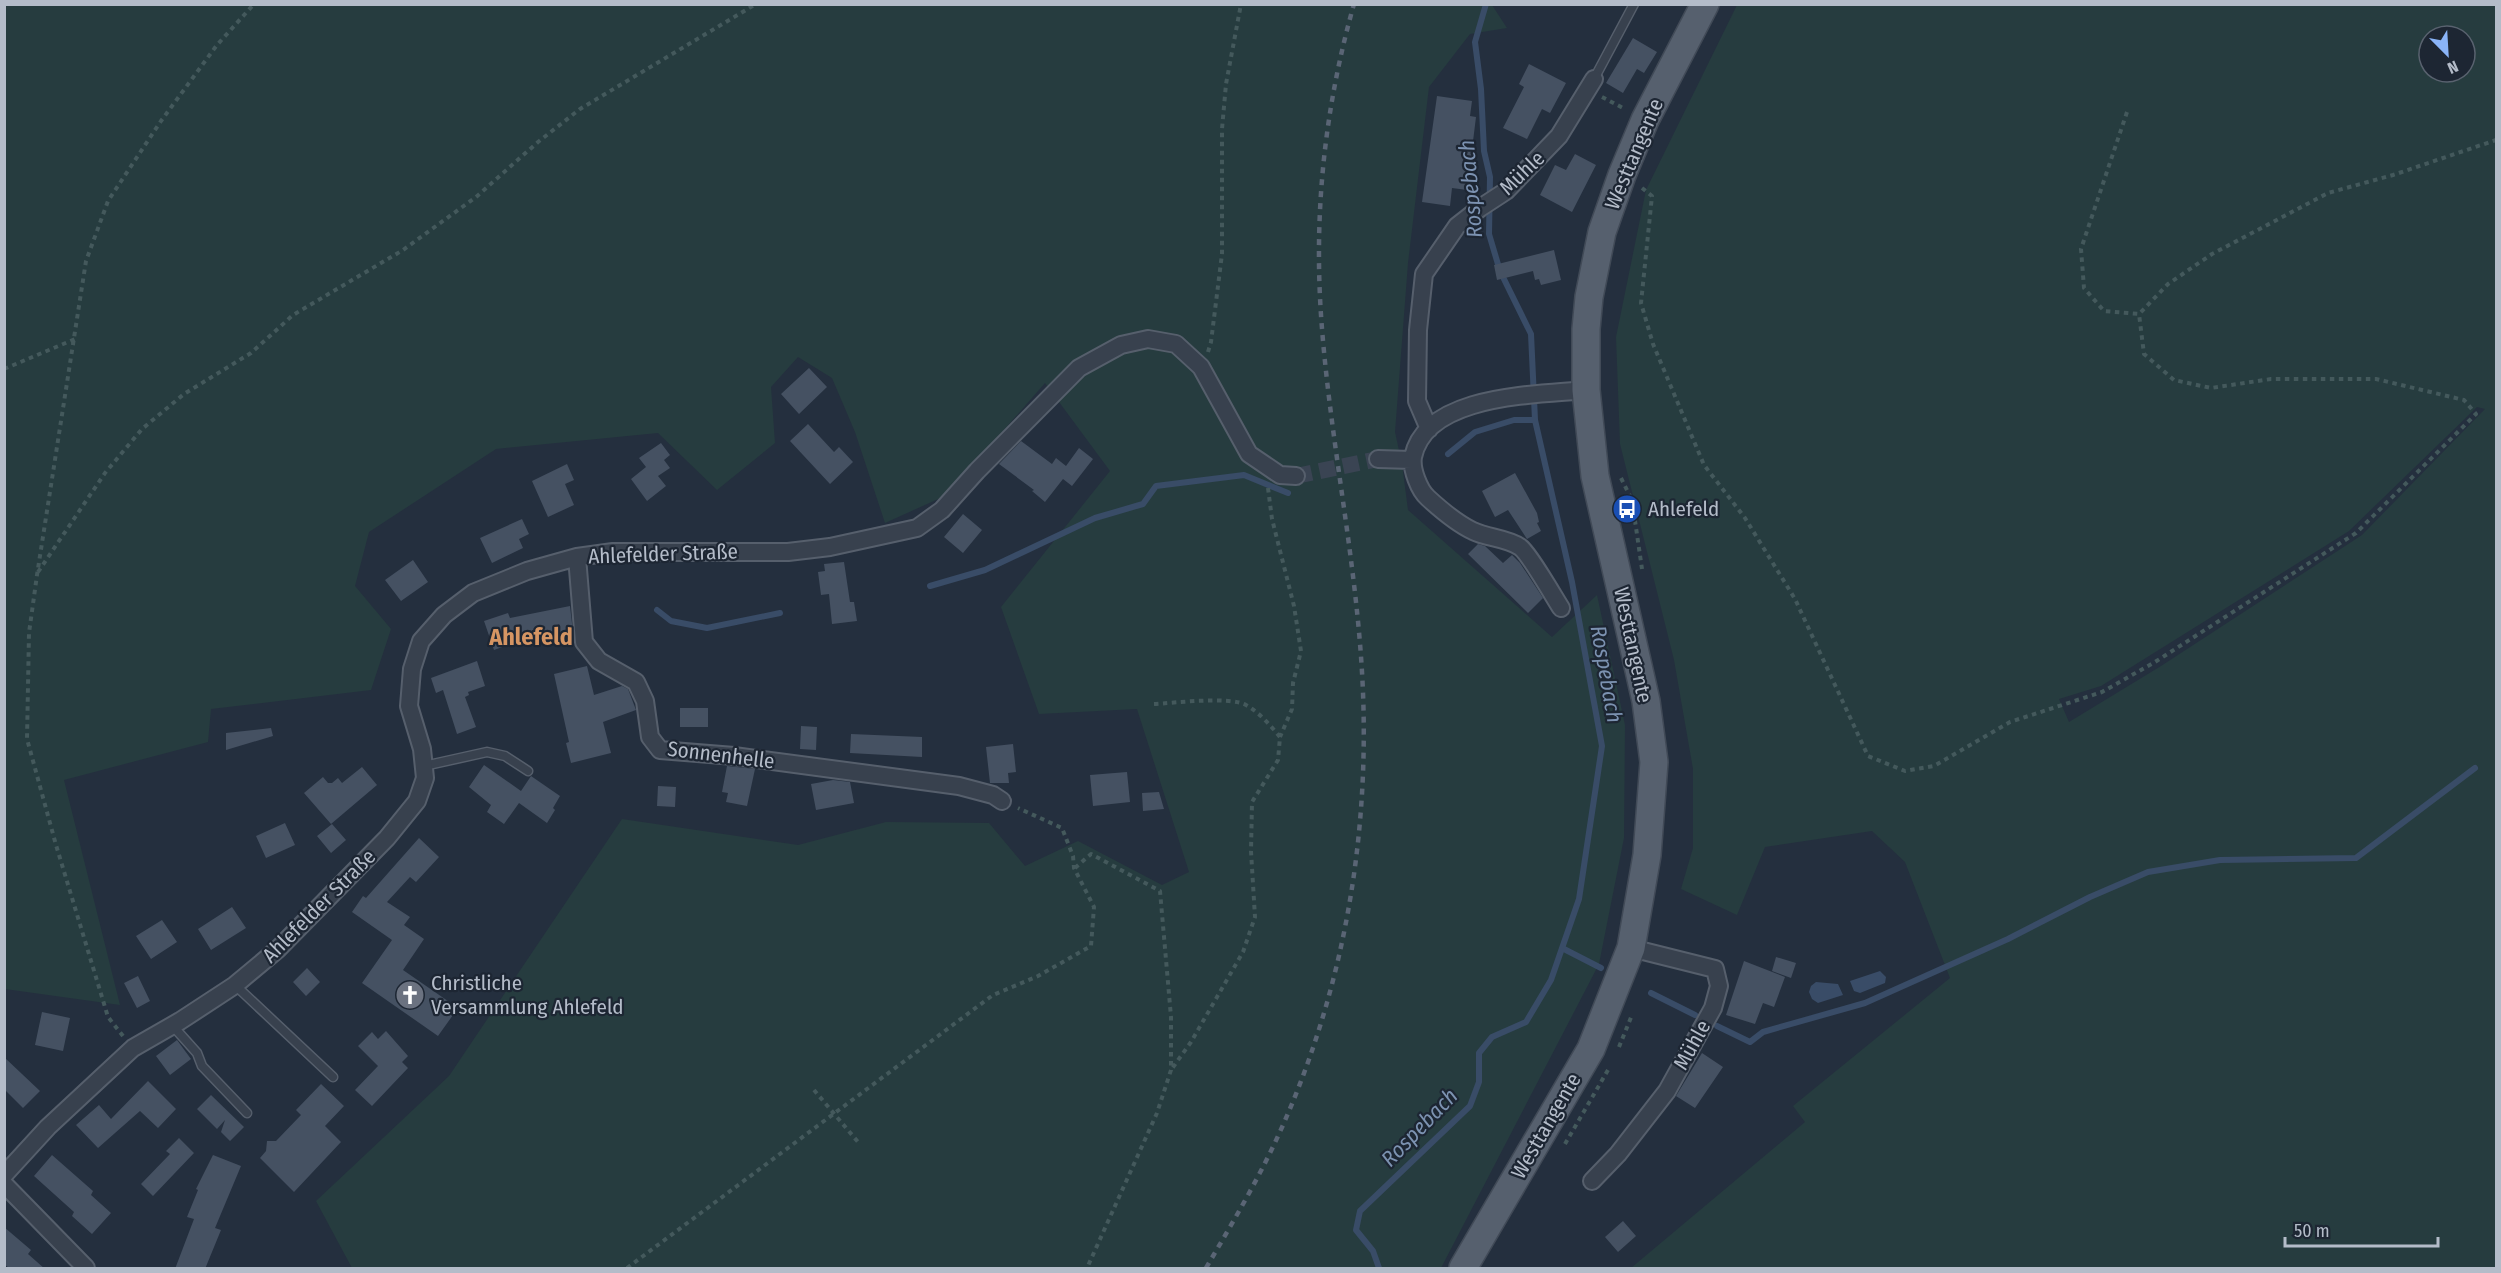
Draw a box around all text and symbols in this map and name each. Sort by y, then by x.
north arrow [2417,24,2477,84]
text: N [2445,57,2461,78]
street label: Westtangente [1599,95,1669,213]
water label: Rospebach [1453,139,1488,239]
street label: Mühle [1494,145,1550,201]
bus stop icon: Ahlefeld [1611,493,1643,525]
place label: Ahlefeld [1648,496,1719,522]
street label: Ahlefelder Straße [588,538,738,570]
street label: Westtangente [1608,585,1658,705]
district label: Ahlefeld [488,623,573,651]
water label: Rospebach [1585,623,1628,725]
street label: Sonnenhelle [666,736,776,774]
street label: Ahlefelder Straße [257,844,381,968]
place label: Christliche Versammlung Ahlefeld [431,970,624,1020]
church icon: Christliche Versammlung Ahlefeld [394,979,426,1011]
street label: Mühle [1668,1016,1716,1074]
street label: Westtangente [1505,1069,1587,1183]
water label: Rospebach [1375,1083,1463,1172]
scale bar [2285,1210,2438,1248]
text: 50 m [2294,1220,2330,1242]

